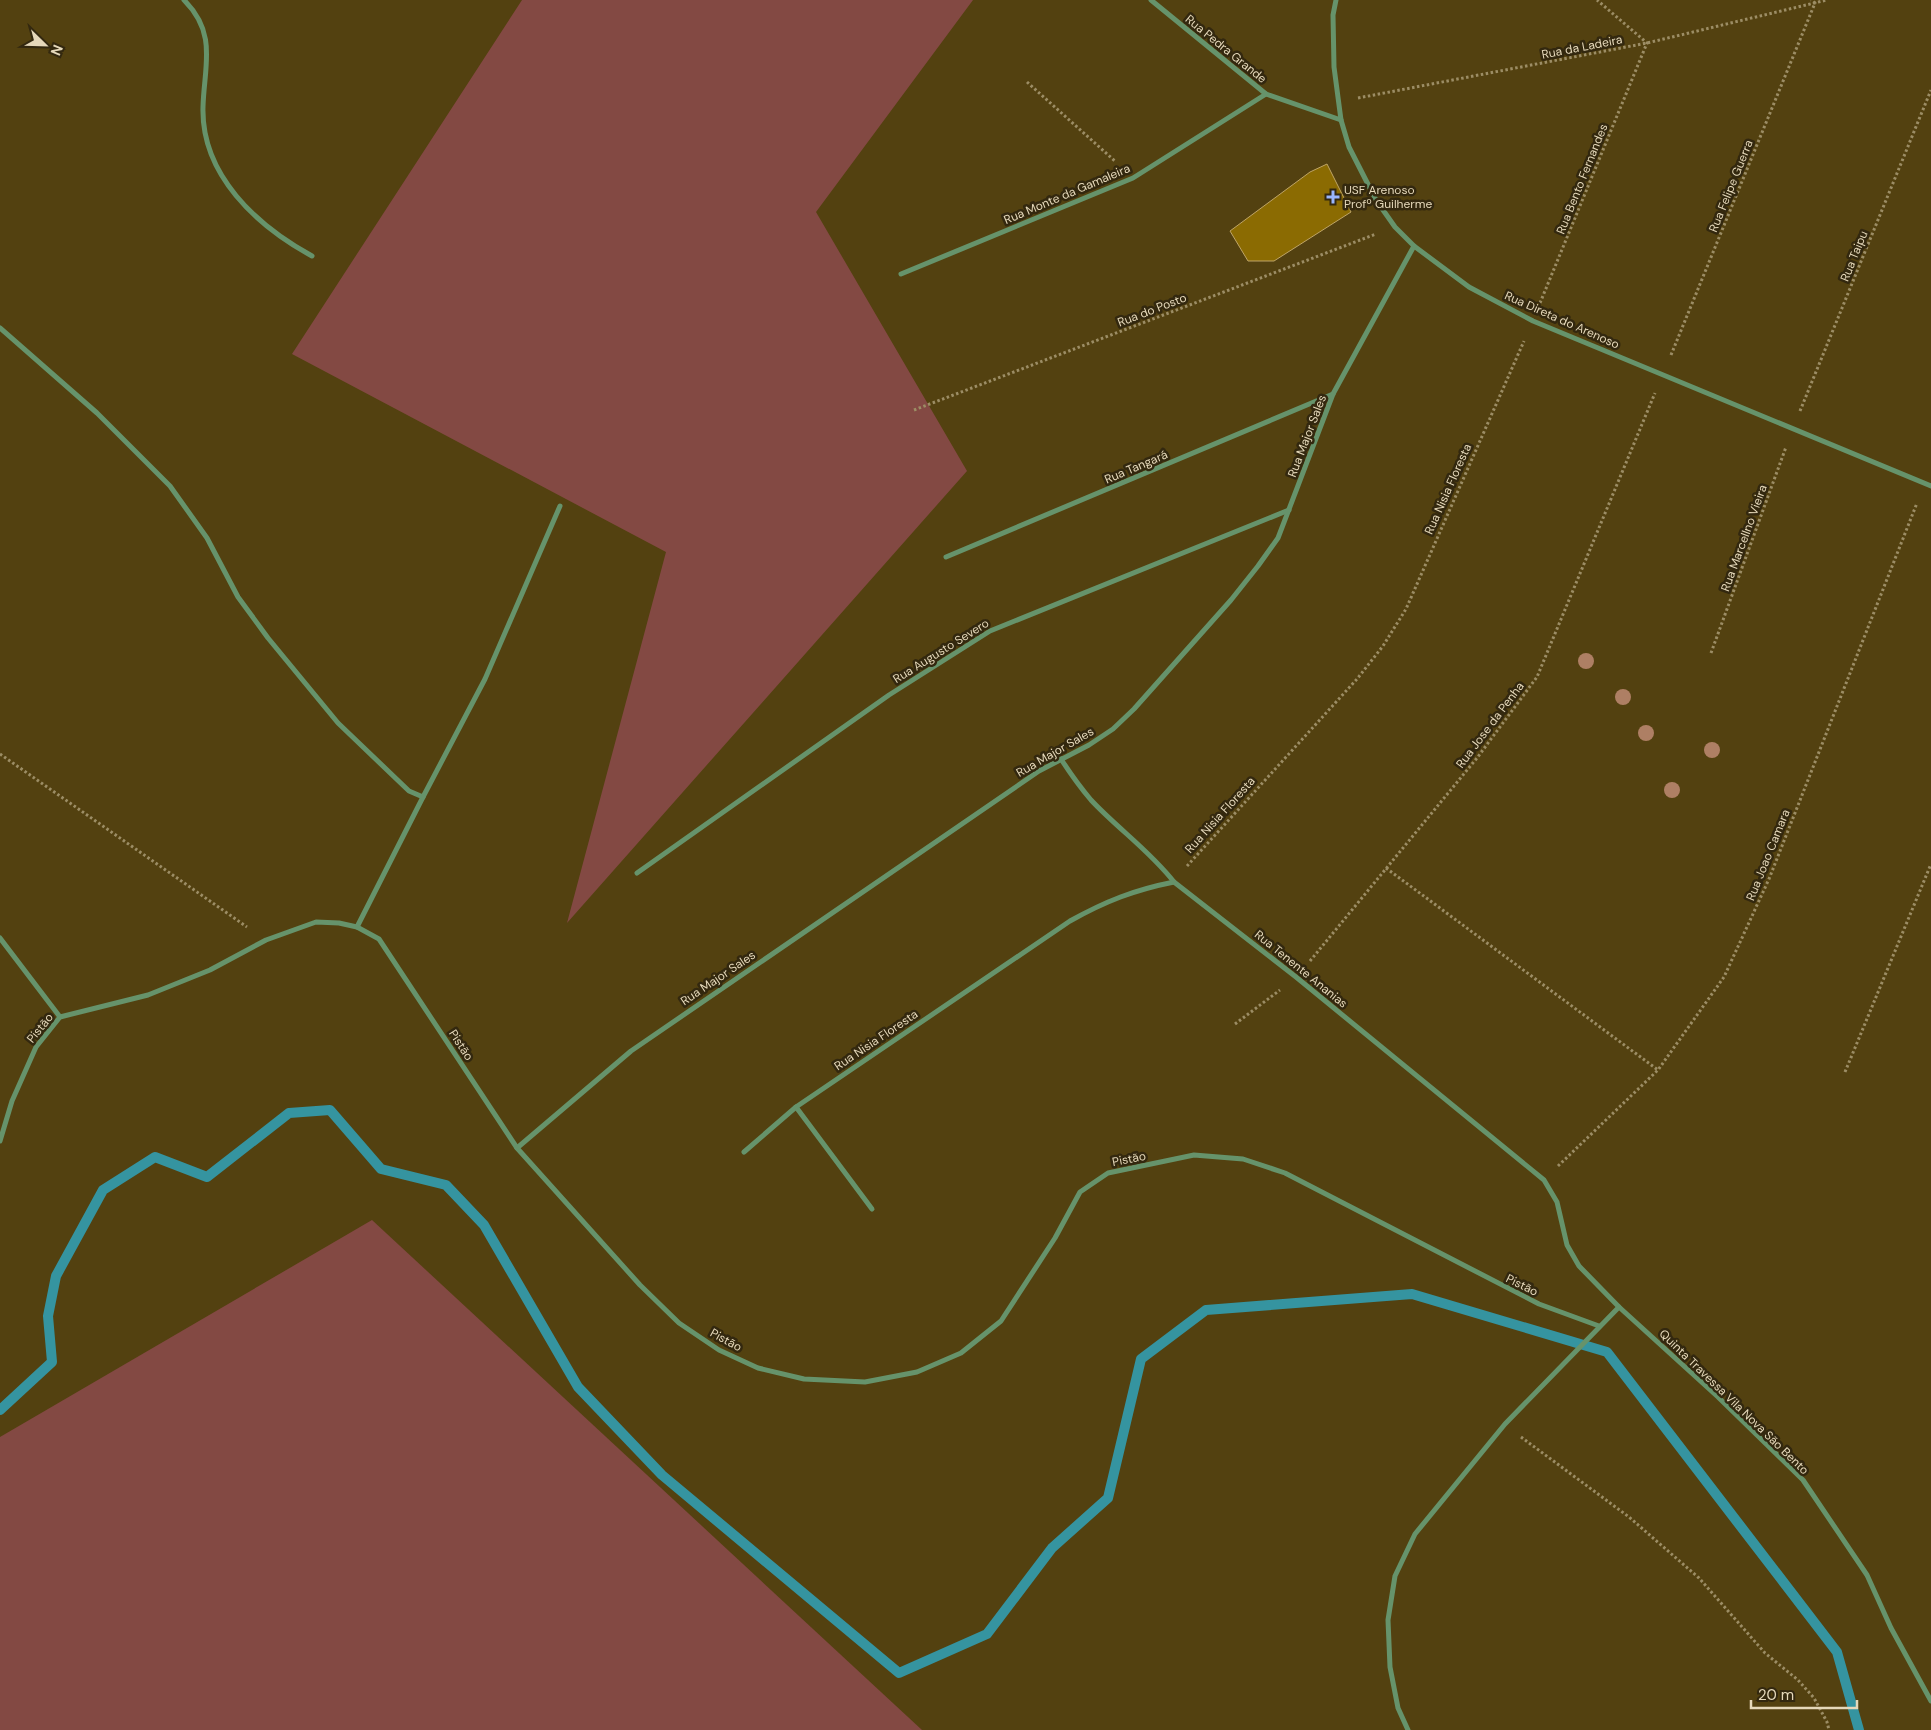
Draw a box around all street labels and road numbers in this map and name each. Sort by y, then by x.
street label: Rua Pedra Grande [1182,11,1270,87]
street label: Rua da Ladeira [1540,31,1624,63]
street label: Rua Bento Fernandes [1553,121,1611,237]
street label: Rua Felipe Guerra [1705,138,1757,234]
street label: Rua Monte da Gamaleira [1001,160,1133,228]
street label: Rua Taipu [1837,228,1871,284]
street label: Rua Direta do Arenoso [1502,287,1622,353]
street label: Rua do Posto [1115,290,1189,330]
street label: Rua Major Sales [1284,393,1330,479]
street label: Rua Nisia Floresta [1421,441,1475,537]
street label: Rua Tangará [1102,447,1170,487]
street label: Rua Marcellno Vieira [1717,482,1771,594]
street label: Rua Augusto Severo [890,615,992,687]
street label: Rua Jose da Penha [1452,679,1528,771]
street label: Rua Major Sales [1013,723,1097,781]
street label: Rua Nisia Floresta [1181,773,1259,857]
street label: Rua Joao Camara [1742,807,1794,903]
street label: Rua Tenente Ananias [1251,927,1351,1011]
street label: Rua Major Sales [677,947,759,1009]
street label: Rua Nisia Floresta [831,1006,921,1074]
street label: Pistão [23,1010,57,1046]
street label: Pistão [445,1026,477,1064]
street label: Pistão [1111,1148,1147,1170]
street label: Pistão [1503,1270,1541,1300]
street label: Pistão [707,1325,745,1355]
street label: Quinta Travessa Vila Nova São Bento [1656,1326,1812,1478]

